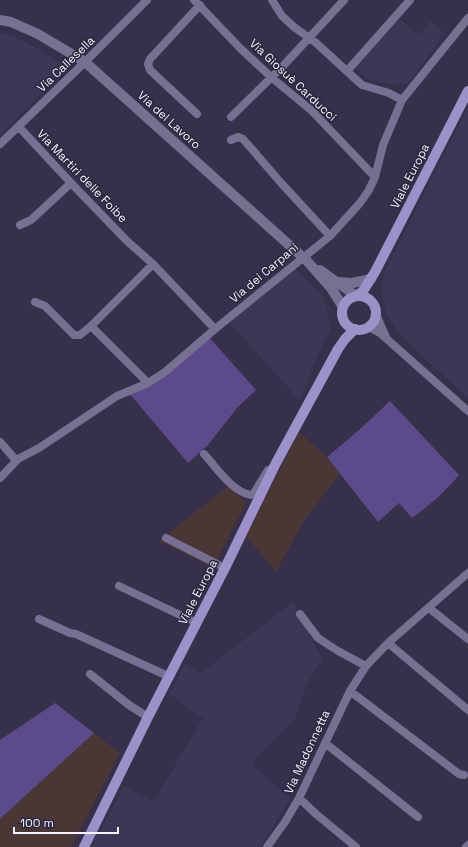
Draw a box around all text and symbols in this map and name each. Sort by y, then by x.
street label: Via Callesella [34,32,98,96]
street label: Via Giosuè Carducci [246,35,340,125]
street label: Via del Lavoro [134,87,204,153]
street label: Via Martiri delle Foibe [33,126,131,226]
street label: Viale Europa [387,141,433,211]
street label: Via dei Carpani [226,239,302,307]
street label: Viale Europa [175,557,221,627]
street label: Via Madonnetta [281,707,333,796]
scale bar [14,809,118,835]
text: 100 m [20,815,54,831]

